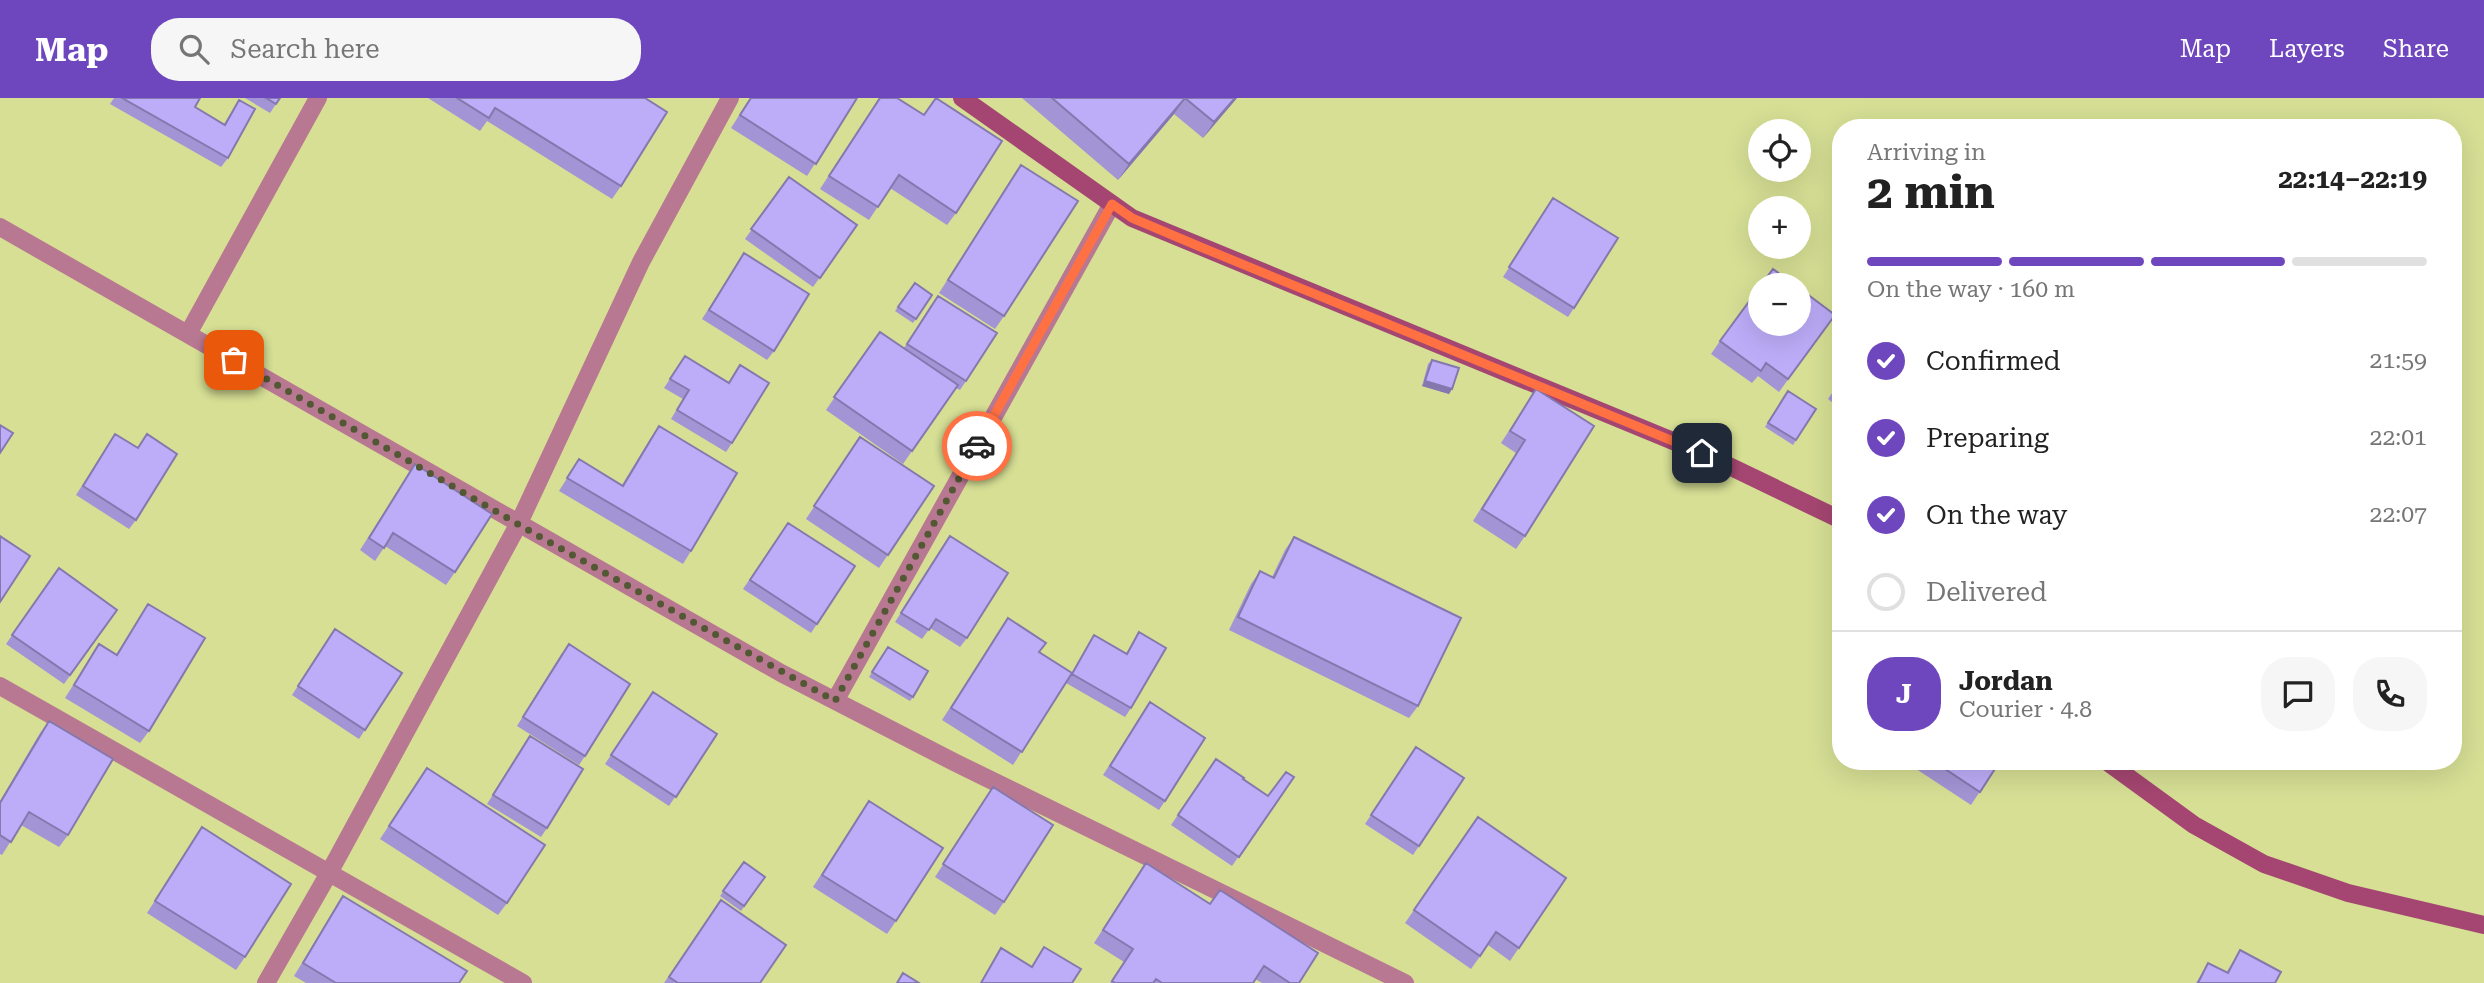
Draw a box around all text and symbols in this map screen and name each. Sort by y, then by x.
search box [151,18,641,81]
text: Map [35,30,109,69]
icon: search [175,30,213,68]
text: Search here [231,34,380,64]
text: Map [2180,35,2231,63]
text: Layers [2269,35,2345,63]
text: Share [2383,35,2449,63]
map controls [1748,119,1811,336]
button: locate [1748,119,1811,182]
text: Arriving in [1867,139,1986,166]
text: 22:14–22:19 [2278,164,2427,194]
text: 2 min [1867,165,1995,219]
button: + [1748,196,1811,259]
button: − [1748,273,1811,336]
text: On the way · 160 m [1867,276,2075,303]
pin [204,330,264,390]
icon: bag [215,341,253,379]
icon: check [1867,342,1905,380]
text: Confirmed [1926,346,2061,376]
text: 21:59 [2370,347,2427,374]
courier [942,411,1012,481]
icon: check [1867,419,1905,457]
pin [1672,423,1732,483]
text: Preparing [1926,423,2049,453]
text: 22:01 [2370,424,2427,451]
icon: car [958,427,996,465]
icon: home [1683,434,1721,472]
icon: check [1867,496,1905,534]
text: On the way [1926,500,2067,530]
text: 22:07 [2370,501,2427,528]
text: Delivered [1926,577,2047,607]
button: chat [2261,657,2335,731]
button: phone [2353,657,2427,731]
text: Jordan [1959,666,2053,696]
text: J [1896,679,1912,709]
text: Courier · 4.8 [1959,696,2092,723]

